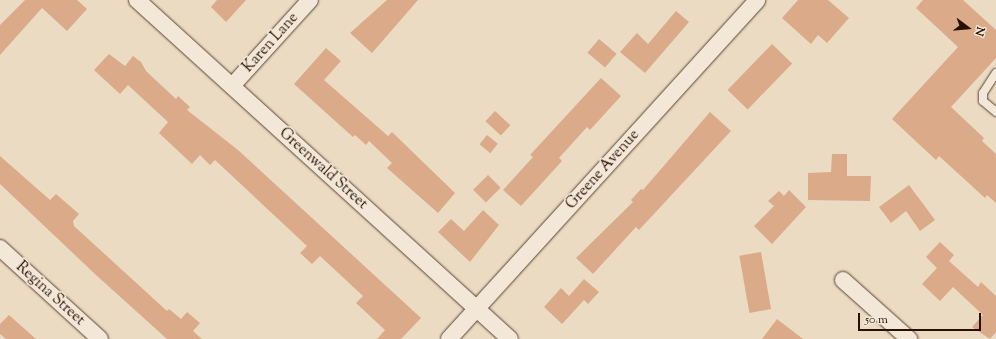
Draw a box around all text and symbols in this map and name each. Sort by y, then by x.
north arrow [948,8,988,48]
street label: Karen Lane [240,10,302,76]
text: N [971,25,988,38]
street label: Greenwald Street [275,125,371,213]
street label: Greene Avenue [563,126,643,214]
street label: Regina Street [12,258,88,330]
scale bar [860,305,983,331]
text: 50 m [865,311,888,329]

